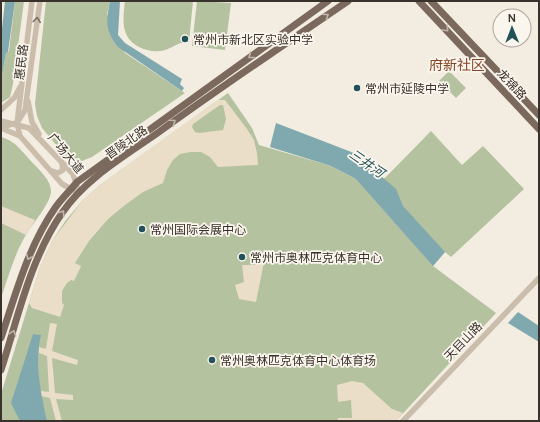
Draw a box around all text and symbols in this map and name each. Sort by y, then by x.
north arrow [492,8,532,48]
text: N [508,10,516,25]
one-way arrow [321,14,328,21]
one-way arrow [32,17,41,23]
one-way arrow [441,25,448,32]
place label: 常州市新北区实验中学 [193,31,313,48]
marker: 常州市新北区实验中学 [180,34,190,44]
street label: 惠民路 [10,43,32,81]
one-way arrow [248,51,255,58]
district label: 府新社区 [429,55,485,74]
street label: 龙锦路 [494,65,530,103]
place label: 常州市延陵中学 [365,80,449,97]
marker: 常州市延陵中学 [352,83,362,93]
one-way arrow [168,120,175,127]
street label: 晋陵北路 [101,121,151,163]
street label: 广场大道 [44,129,88,177]
water label: 三井河 [346,144,391,183]
one-way arrow [57,211,64,218]
place label: 常州国际会展中心 [150,221,246,238]
marker: 常州国际会展中心 [137,224,147,234]
place label: 常州市奥林匹克体育中心 [250,249,382,266]
marker: 常州市奥林匹克体育中心 [237,252,247,262]
one-way arrow [26,253,34,260]
street label: 天目山路 [440,318,486,364]
one-way arrow [8,330,17,337]
place label: 常州奥林匹克体育中心体育场 [220,352,376,369]
marker: 常州奥林匹克体育中心体育场 [207,355,217,365]

